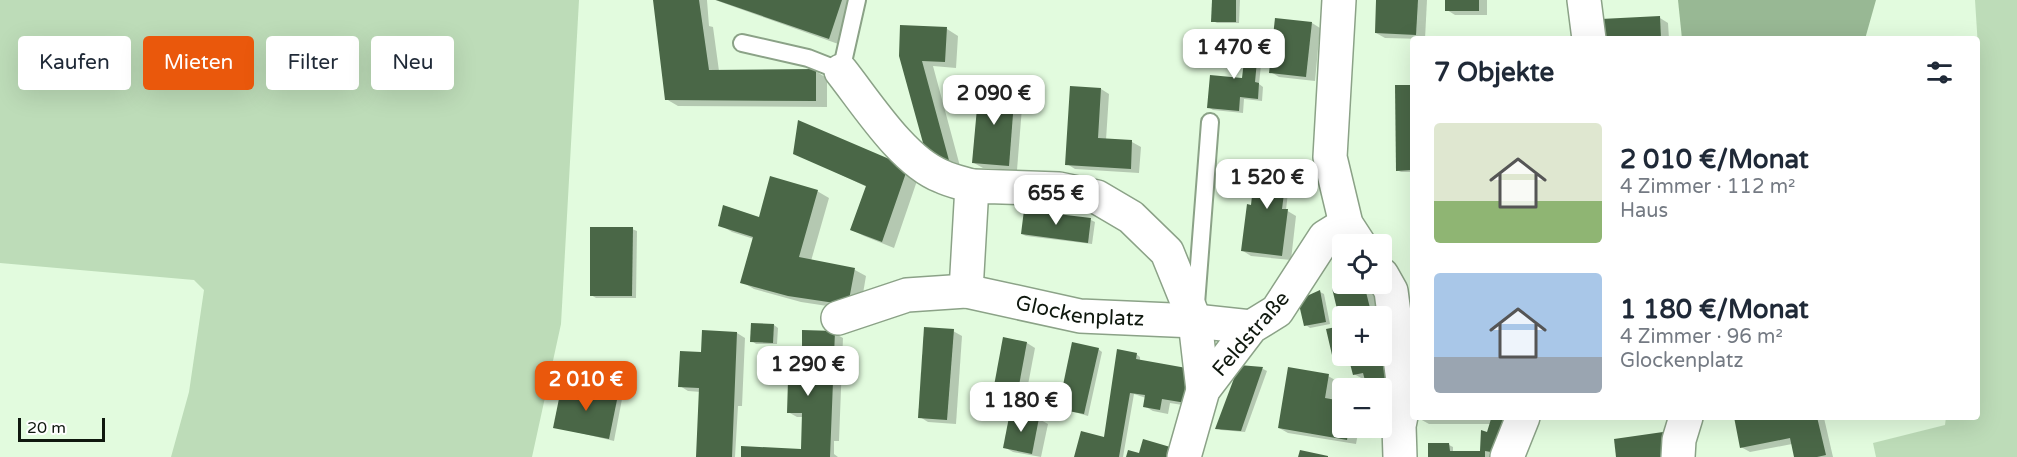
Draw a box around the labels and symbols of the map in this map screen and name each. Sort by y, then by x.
pin: 1 470 € [1179,29,1289,80]
pin: 2 090 € [939,75,1049,126]
pin: 1 520 € [1212,159,1322,210]
pin: 655 € [1014,175,1098,226]
street label: Feldstraße [1207,286,1295,382]
street label: Glockenplatz [1013,290,1145,331]
pin: 1 290 € [753,346,863,397]
pin: 2 010 € [531,361,641,412]
pin: 1 180 € [966,382,1076,433]
scale bar [18,415,105,442]

